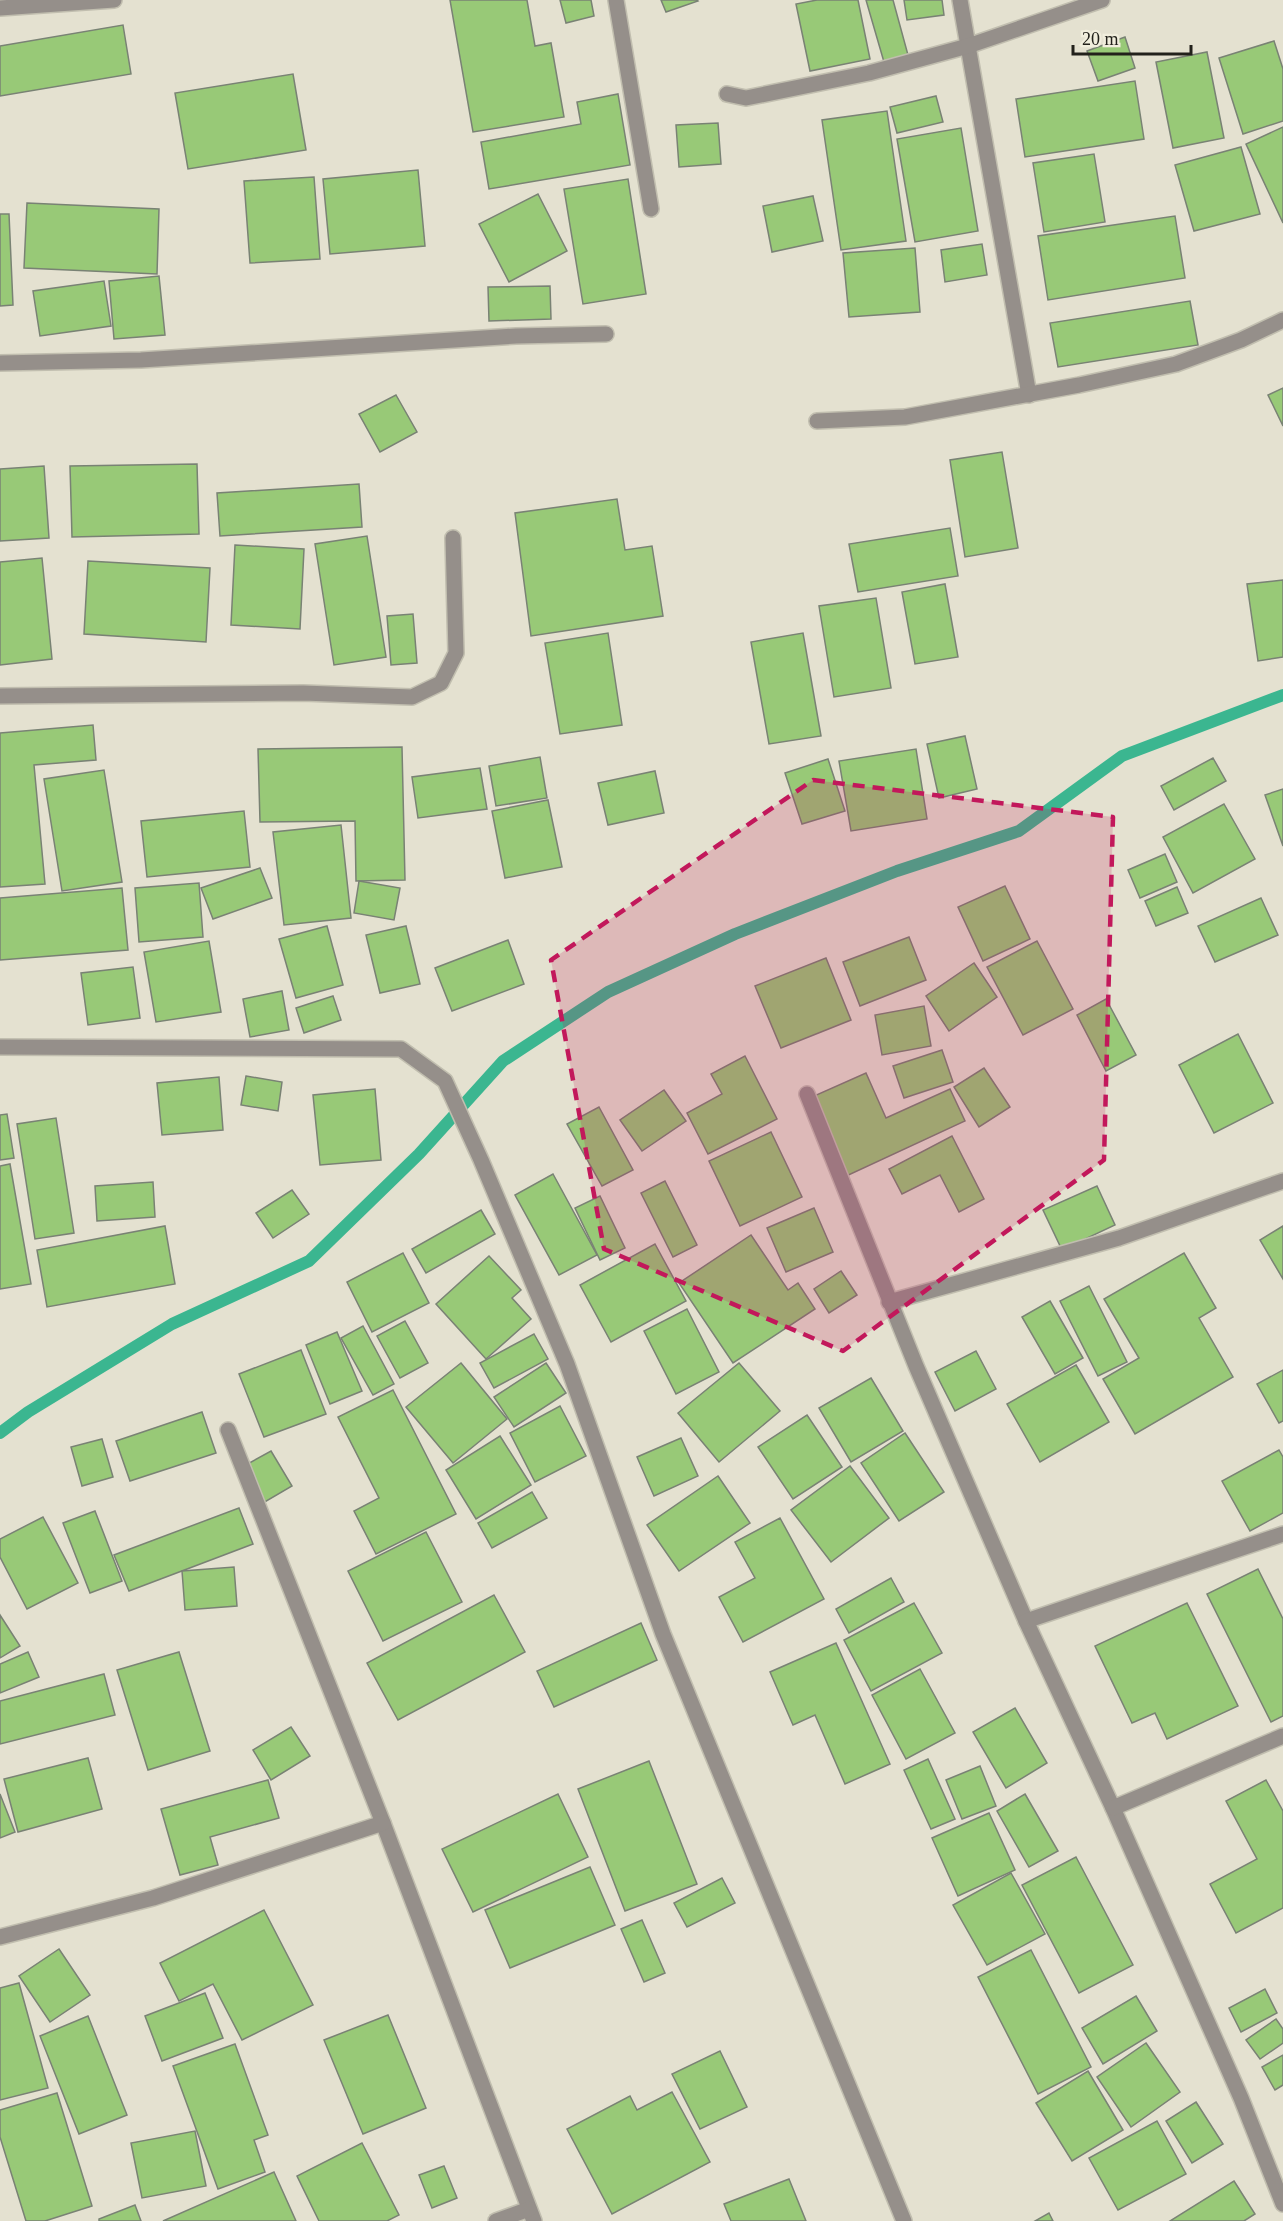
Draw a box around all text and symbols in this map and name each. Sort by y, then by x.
scale bar [1073,18,1192,56]
text: 20 m [1082,29,1119,49]

